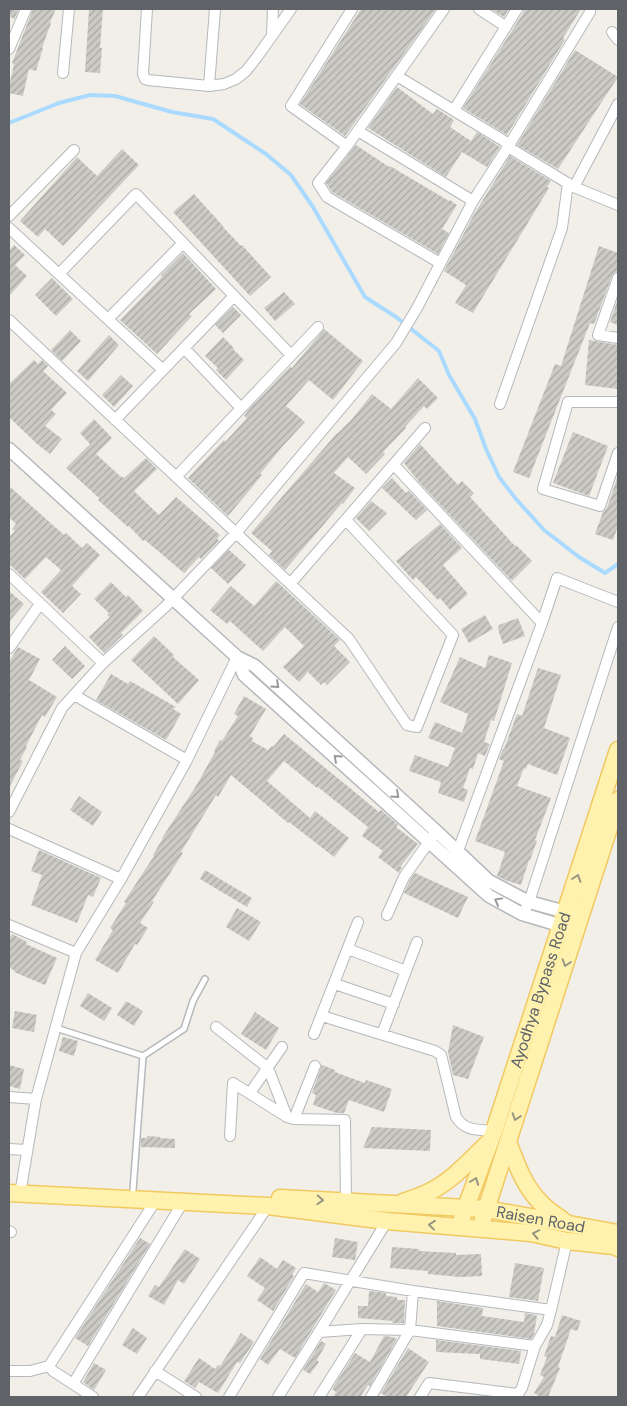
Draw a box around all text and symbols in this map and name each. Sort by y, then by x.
one-way arrow [271,680,280,689]
one-way arrow [334,755,343,764]
one-way arrow [391,789,400,798]
one-way arrow [571,874,581,883]
one-way arrow [495,897,504,907]
street label: Ayodhya Bypass Road [505,910,576,1071]
one-way arrow [561,958,571,966]
one-way arrow [511,1113,521,1121]
one-way arrow [470,1178,480,1186]
one-way arrow [316,1194,324,1205]
street label: Raisen Road [495,1201,587,1238]
one-way arrow [428,1220,436,1231]
one-way arrow [531,1230,540,1240]

